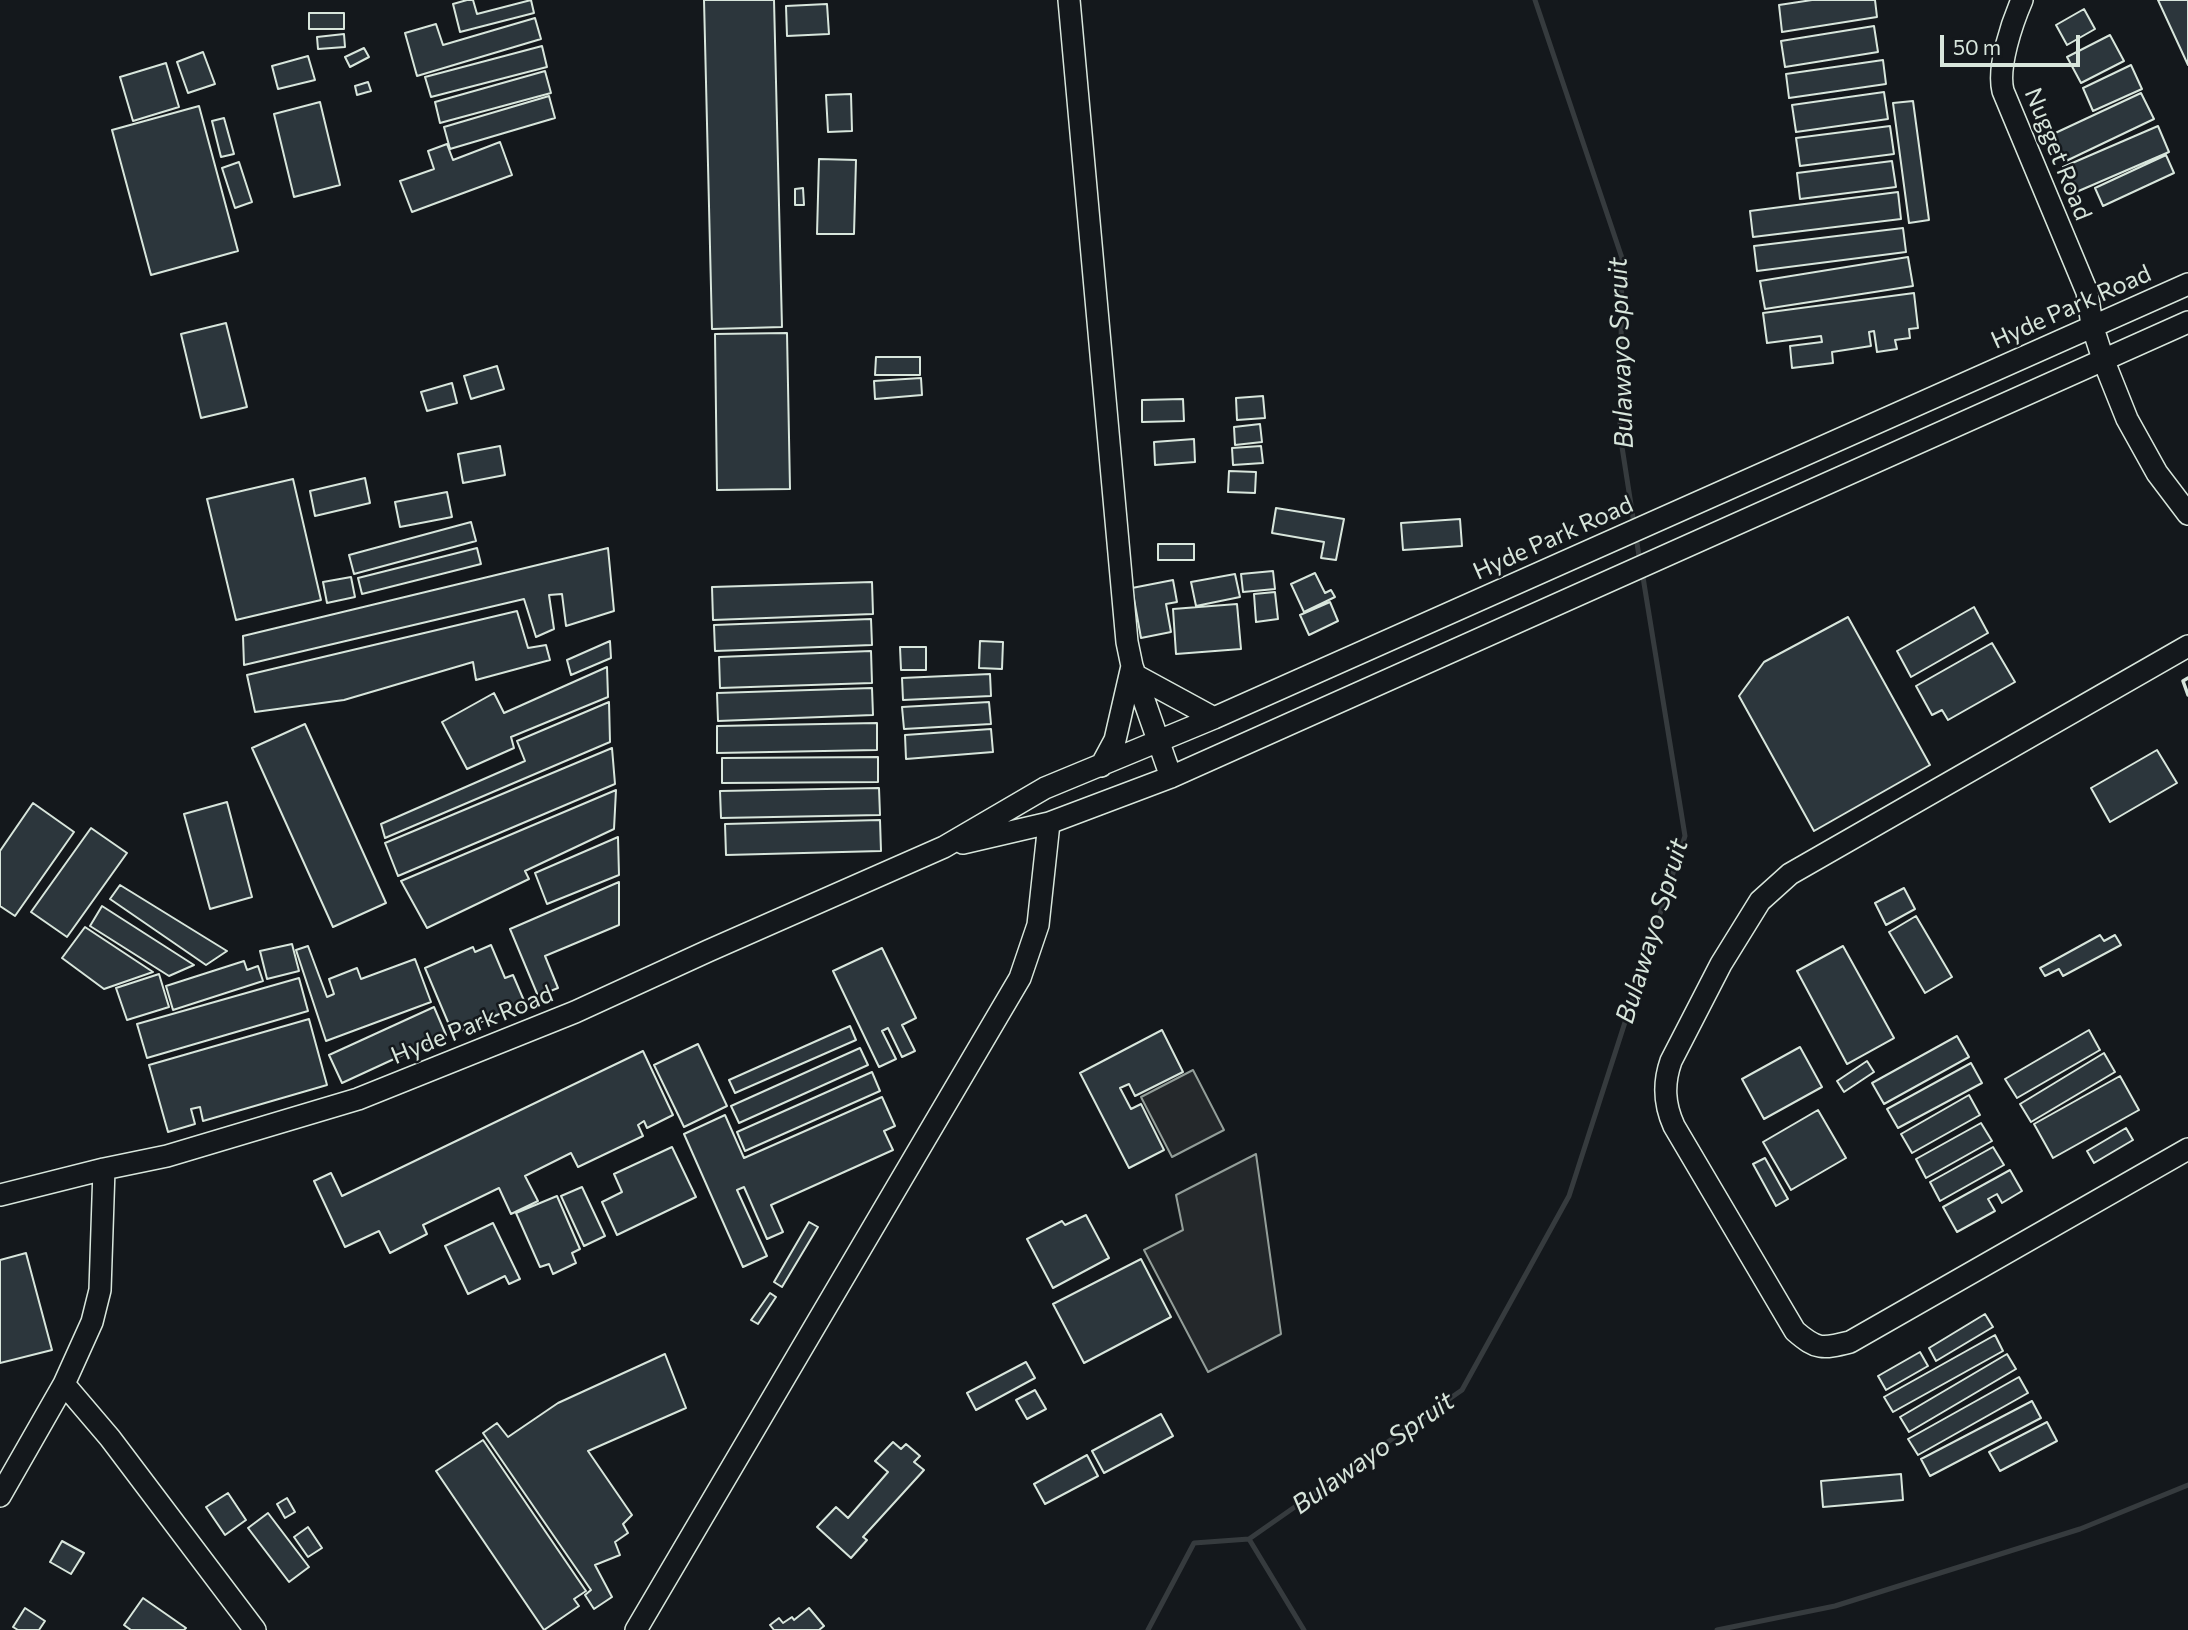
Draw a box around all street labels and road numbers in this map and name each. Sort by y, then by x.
street label: Nugget Road [2018,84,2098,224]
street label: Hyde Park Road [1987,259,2155,355]
street label: Hyde Park Road [1469,490,1637,586]
street label: Hyde Park Road [387,979,557,1071]

